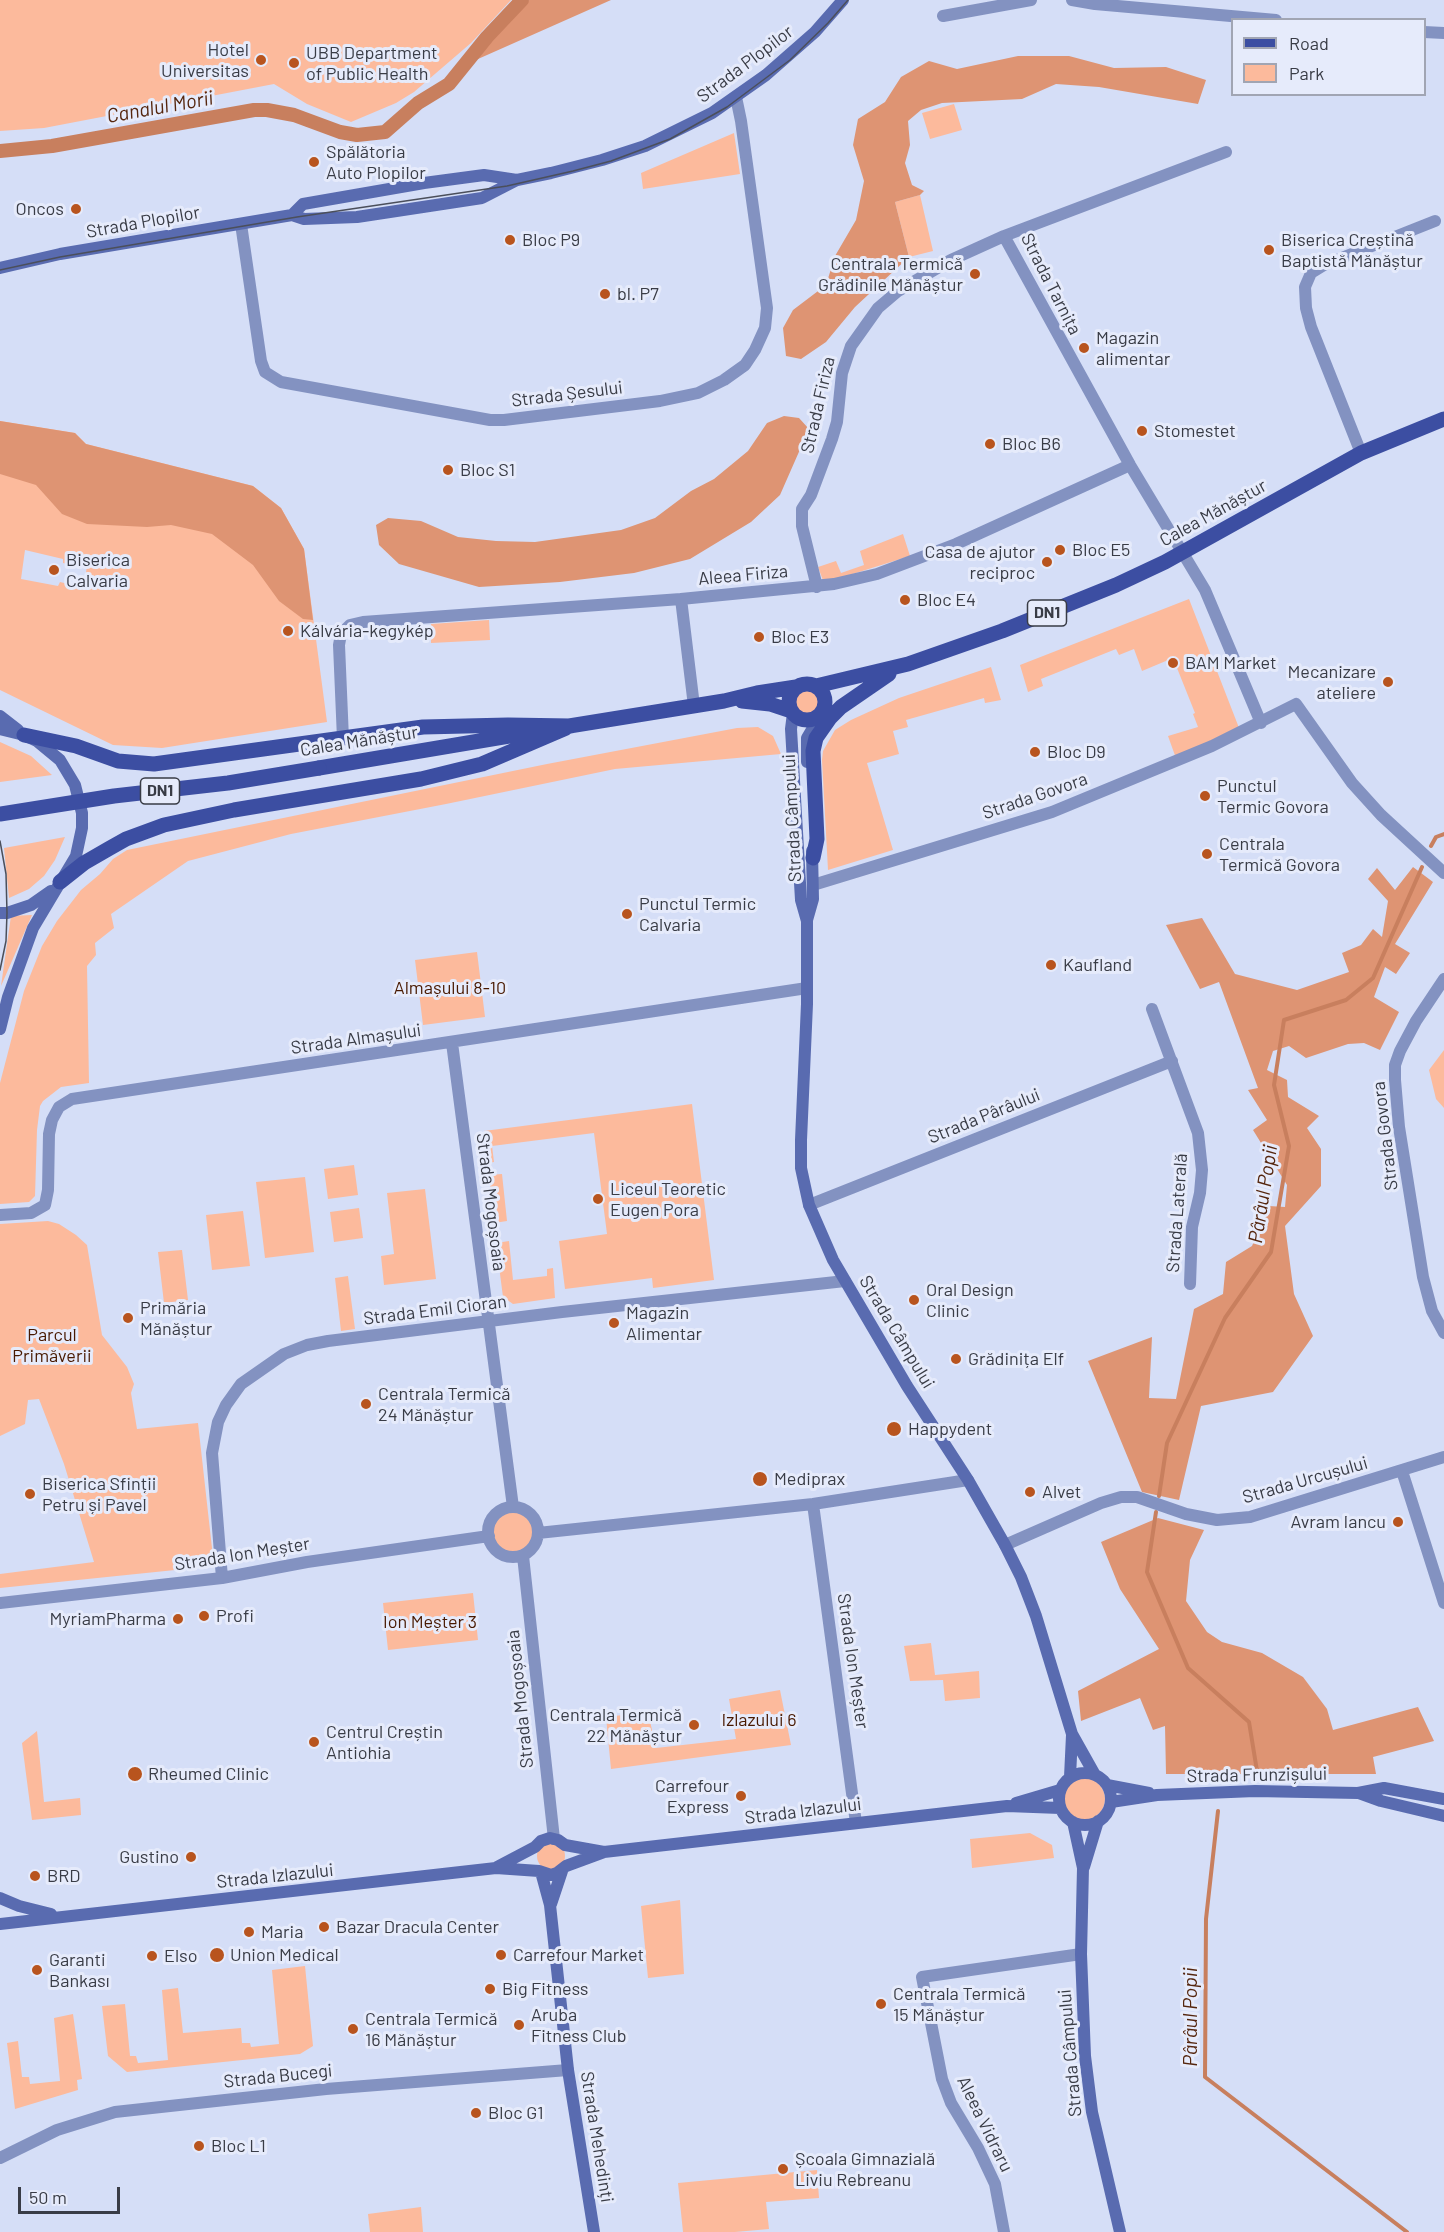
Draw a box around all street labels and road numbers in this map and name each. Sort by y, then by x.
street label: Strada Plopilor [693,21,797,107]
street label: Strada Plopilor [84,201,202,243]
street label: Strada Tarnița [1016,230,1086,338]
street label: Strada Firiza [796,355,840,455]
street label: Strada Șesului [510,376,624,412]
street label: Calea Mănăștur [1156,475,1270,551]
street label: Aleea Firiza [697,560,789,590]
road number: DN1 [1028,600,1066,626]
street label: Calea Mănăștur [299,721,419,761]
street label: Strada Câmpului [778,753,806,883]
street label: Strada Govora [980,768,1090,824]
road number: DN1 [140,778,180,804]
street label: Strada Almașului [289,1019,423,1059]
street label: Strada Govora [1368,1080,1402,1192]
street label: Strada Pârâului [925,1084,1043,1148]
street label: Strada Mogoșoaia [472,1132,510,1272]
street label: Strada Laterală [1162,1153,1192,1273]
street label: Strada Câmpului [855,1271,939,1393]
street label: Strada Emil Cioran [362,1290,508,1330]
street label: Strada Urcușului [1240,1452,1370,1508]
street label: Strada Ion Meșter [173,1533,311,1575]
street label: Strada Ion Meșter [833,1592,873,1730]
street label: Strada Mogoșoaia [502,1629,538,1769]
street label: Strada Frunzișului [1186,1763,1328,1787]
street label: Strada Izlazului [743,1793,863,1829]
street label: Strada Izlazului [215,1859,335,1893]
street label: Strada Câmpului [1054,1988,1086,2118]
street label: Strada Bucegi [223,2060,333,2092]
street label: Strada Mehedinți [576,2070,618,2204]
street label: Aleea Vidraru [953,2073,1017,2175]

